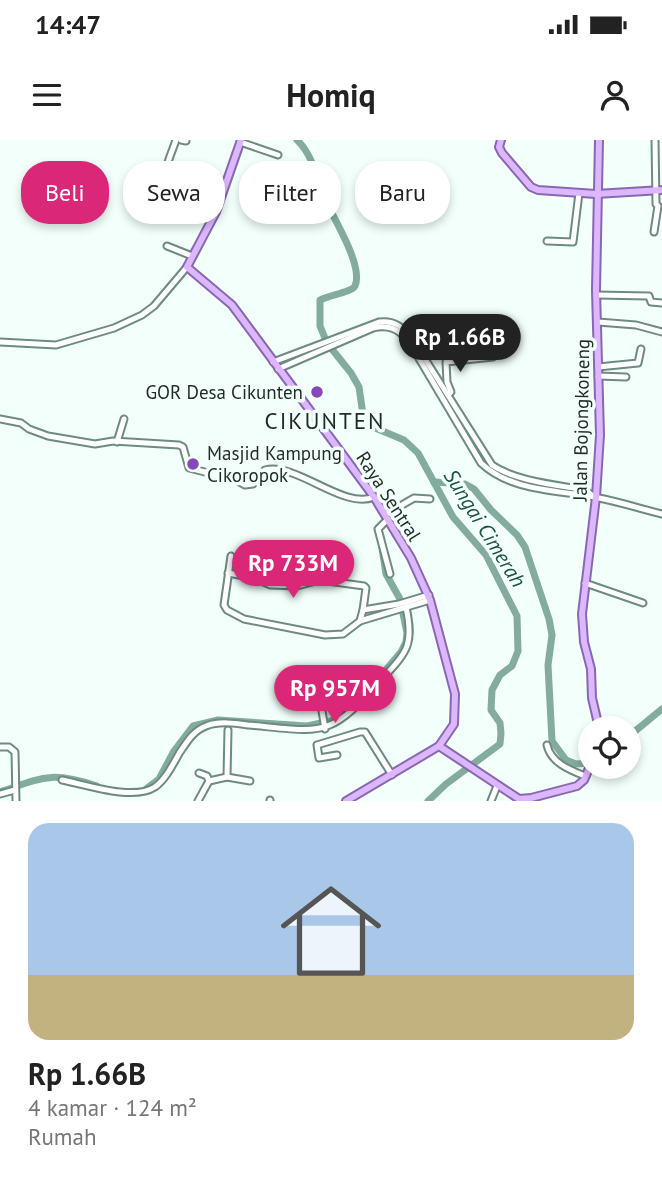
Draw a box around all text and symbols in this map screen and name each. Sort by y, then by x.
text: 14:47 [35,8,101,41]
text: Homiq [286,74,376,116]
icon: menu [28,76,66,114]
icon: person [596,76,634,114]
chip: Beli [21,161,109,224]
chip: Sewa [123,161,225,224]
chip: Filter [239,161,341,224]
chip: Baru [355,161,450,224]
pin: Rp 1.66B [388,314,532,374]
text: Rp 1.66B [415,322,505,351]
street label: Jalan Bojongkoneng [568,339,594,502]
place label: GOR Desa Cikunten [145,380,303,404]
marker: GOR Desa Cikunten [309,384,325,400]
district label: CIKUNTEN [265,406,385,435]
place label: Masjid Kampung Cikoropok [207,441,342,487]
street label: Raya Sentral [351,447,427,546]
marker: Masjid Kampung Cikoropok [185,456,201,472]
water label: Sungai Cimerah [438,464,532,592]
pin: Rp 733M [228,540,358,600]
text: Rp 733M [248,548,338,577]
pin: Rp 957M [270,666,400,725]
text: Rp 957M [290,673,380,702]
map controls [578,716,641,779]
button: locate [578,716,641,779]
icon: home [268,868,394,994]
text: Rp 1.66B [28,1054,146,1093]
text: 4 kamar · 124 m² [28,1093,197,1122]
text: Rumah [28,1122,97,1151]

